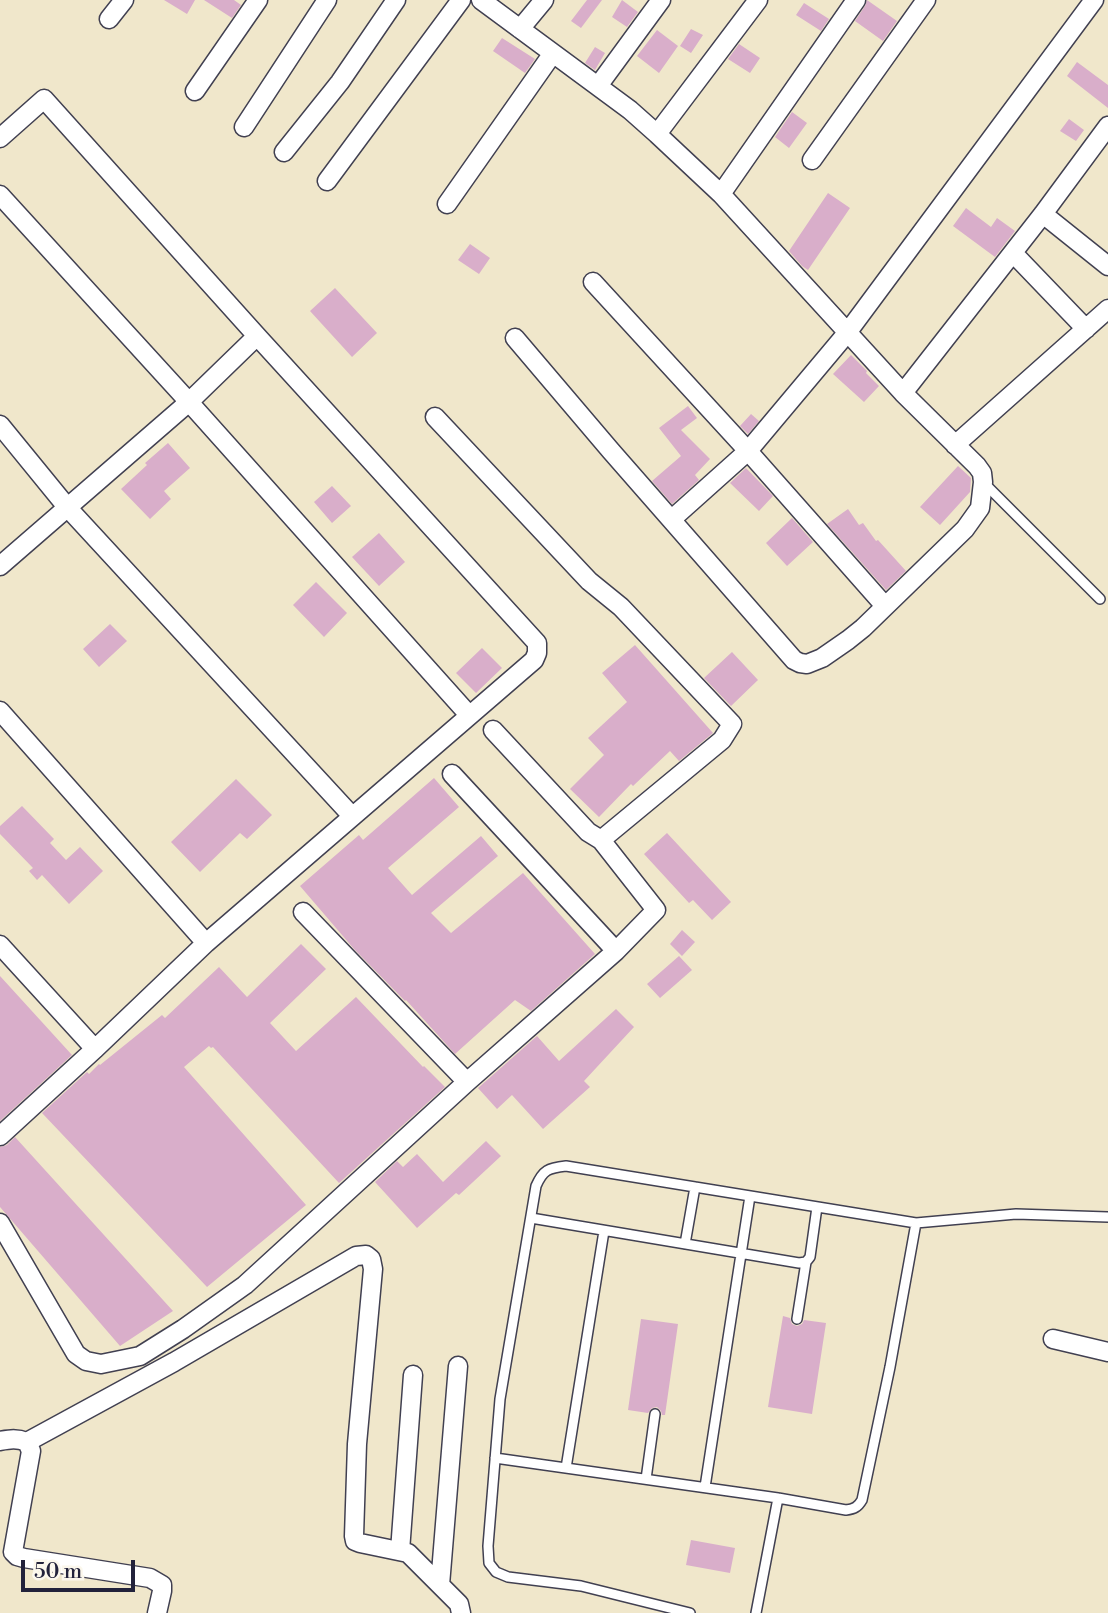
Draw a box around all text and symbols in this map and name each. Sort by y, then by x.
scale bar [24,1546,138,1590]
text: 50 m [34,1559,82,1585]

